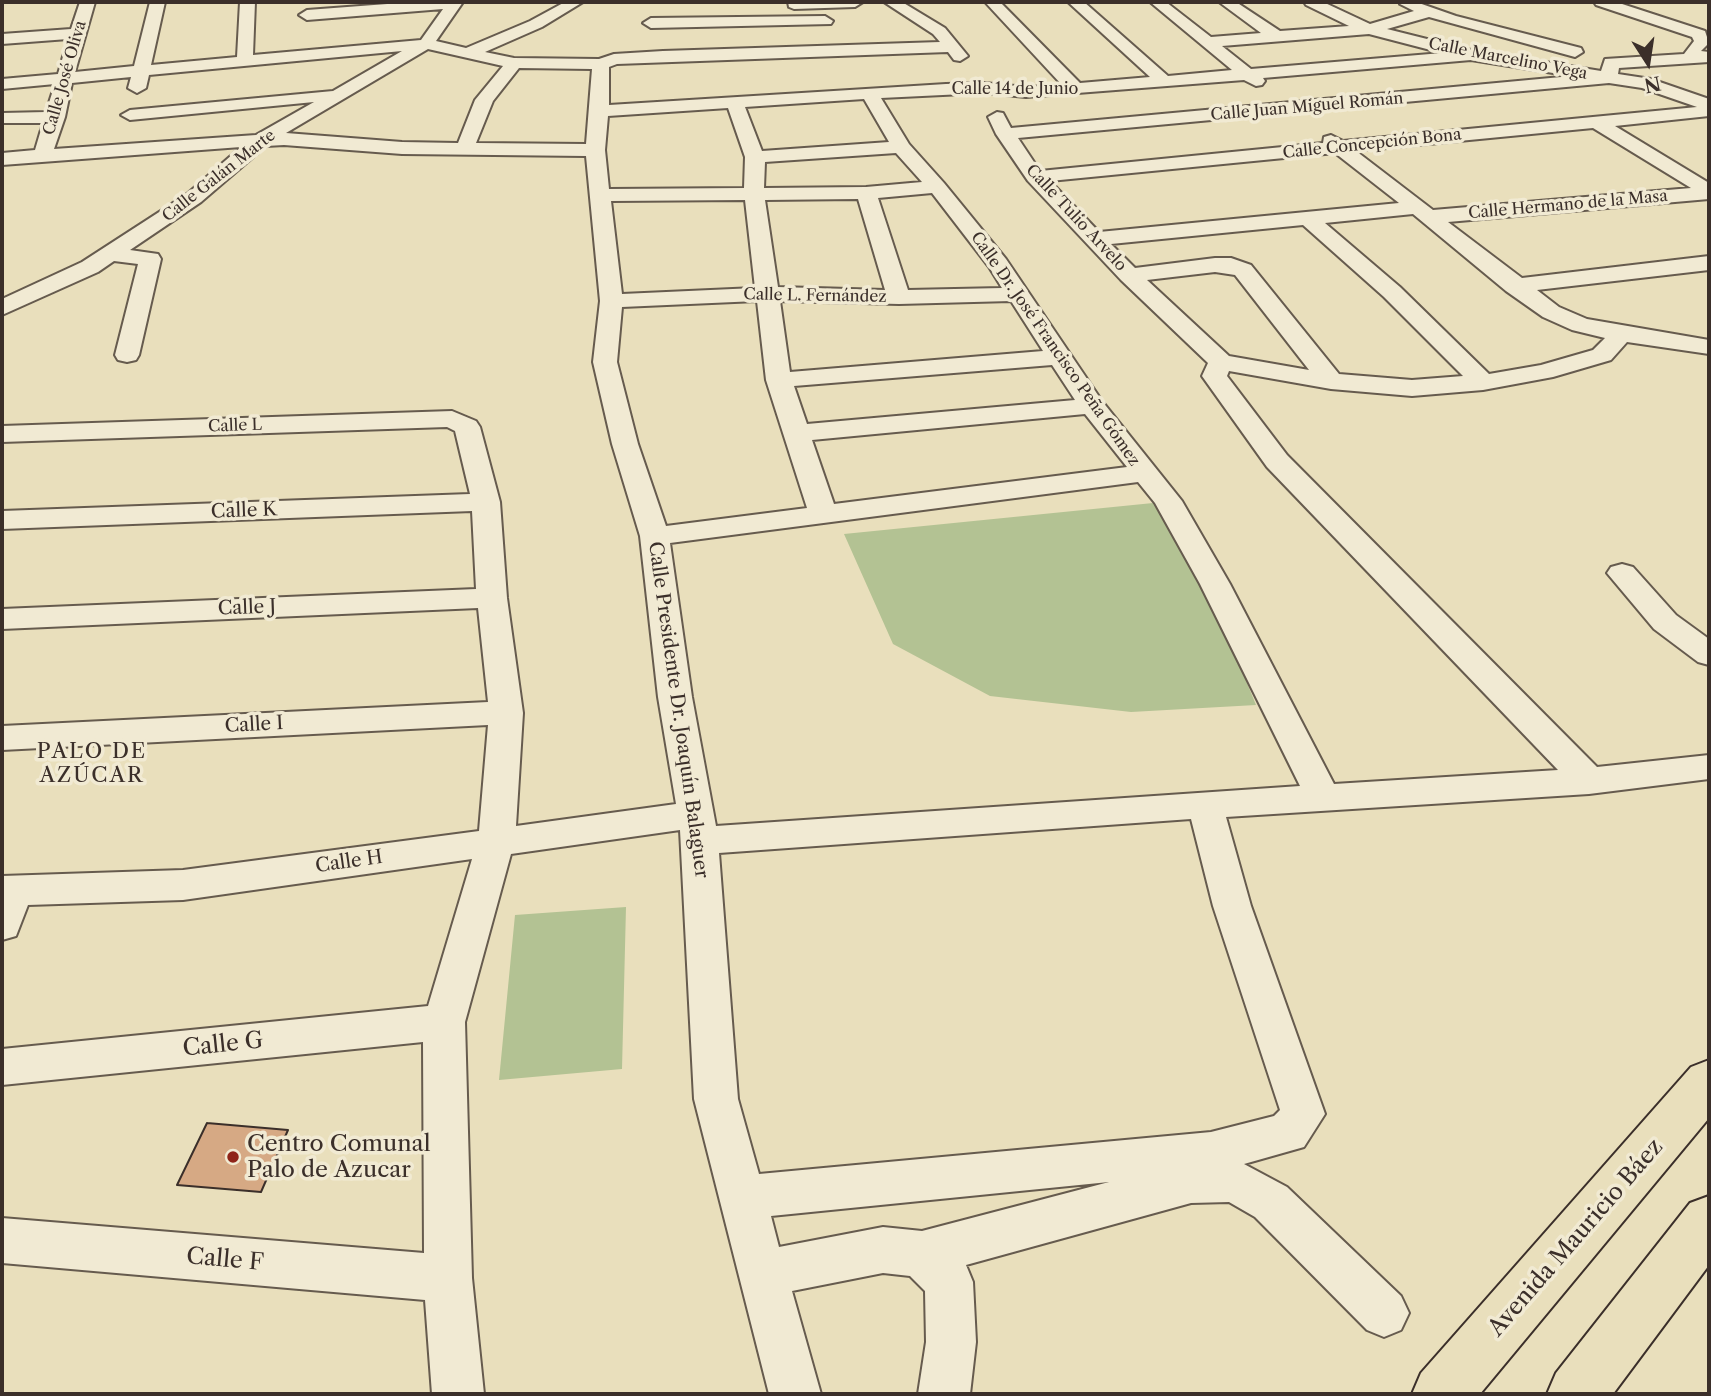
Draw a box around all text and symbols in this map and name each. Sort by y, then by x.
street label: Calle José Oliva [39,19,91,137]
north arrow [1613,28,1683,98]
street label: Calle Marcelino Vega [1427,34,1589,84]
text: N [1642,71,1663,97]
street label: Calle 14 de Junio [952,79,1078,99]
street label: Calle Juan Miguel Román [1210,89,1404,125]
street label: Calle Concepción Bona [1282,125,1462,163]
street label: Calle Galán Marte [159,126,279,226]
street label: Calle Tulio Arvelo [1022,161,1130,275]
street label: Calle Hermano de la Masa [1467,187,1669,223]
street label: Calle Dr. José Francisco Peña Gómez [966,228,1144,470]
street label: Calle L. Fernández [743,285,887,307]
street label: Calle L [208,415,262,437]
street label: Calle K [210,498,278,524]
street label: Calle Presidente Dr. Joaquín Balaguer [643,540,713,880]
street label: Calle J [217,596,277,620]
street label: Calle I [224,712,284,738]
district label: PALO DE AZÚCAR [38,739,146,789]
street label: Calle H [314,846,384,878]
street label: Calle G [181,1027,265,1063]
place label: Centro Comunal Palo de Azucar [247,1130,431,1184]
street label: Avenida Mauricio Báez [1483,1134,1669,1342]
marker: Centro Comunal Palo de Azucar [225,1149,241,1165]
street label: Calle F [185,1243,265,1277]

